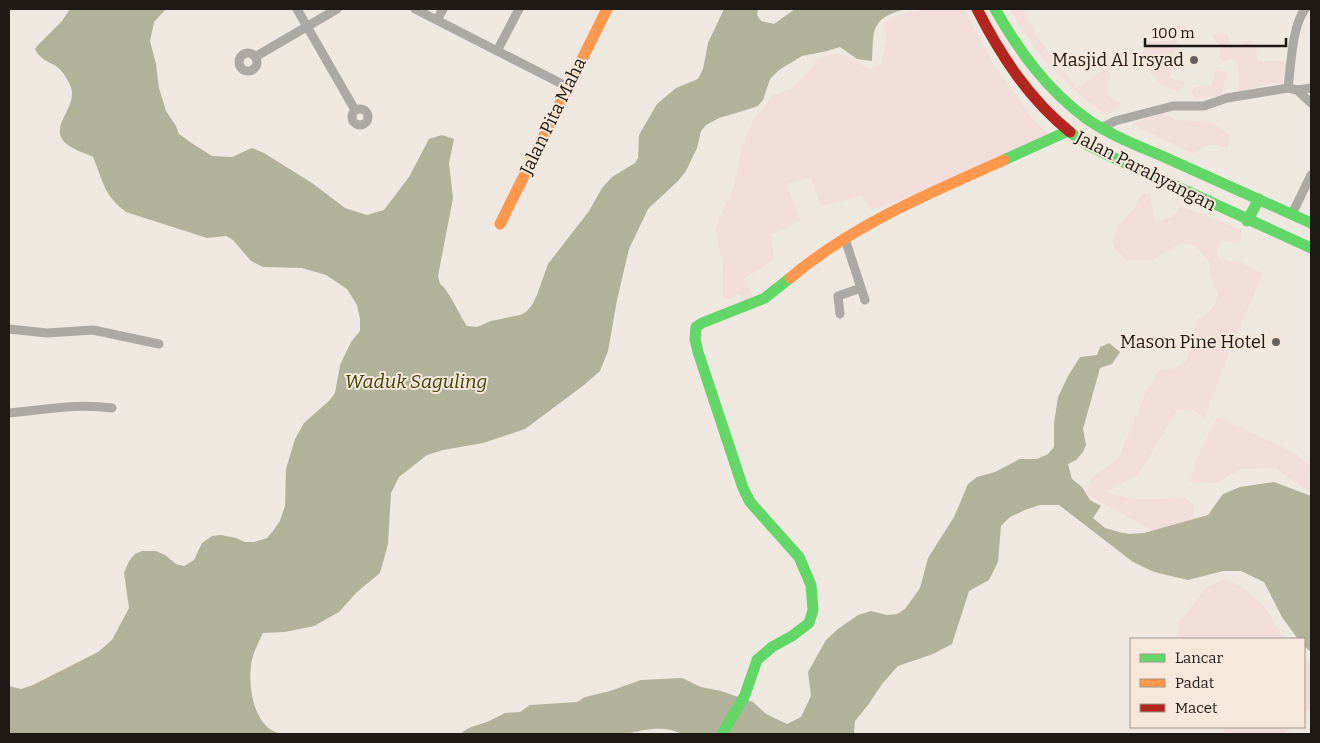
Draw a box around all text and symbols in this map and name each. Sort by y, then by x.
scale bar [1145,15,1286,47]
text: 100 m [1152,24,1195,42]
place label: Masjid Al Irsyad [1052,49,1184,71]
street label: Jalan Pita Maha [515,54,591,179]
marker: Masjid Al Irsyad [1188,54,1200,66]
street label: Jalan Parahyangan [1071,126,1220,216]
place label: Mason Pine Hotel [1120,331,1266,353]
marker: Mason Pine Hotel [1270,336,1282,348]
water label: Waduk Saguling [345,370,487,393]
legend [1130,638,1305,728]
text: Lancar [1175,649,1223,667]
text: Padat [1175,674,1215,692]
text: Macet [1175,699,1218,717]

